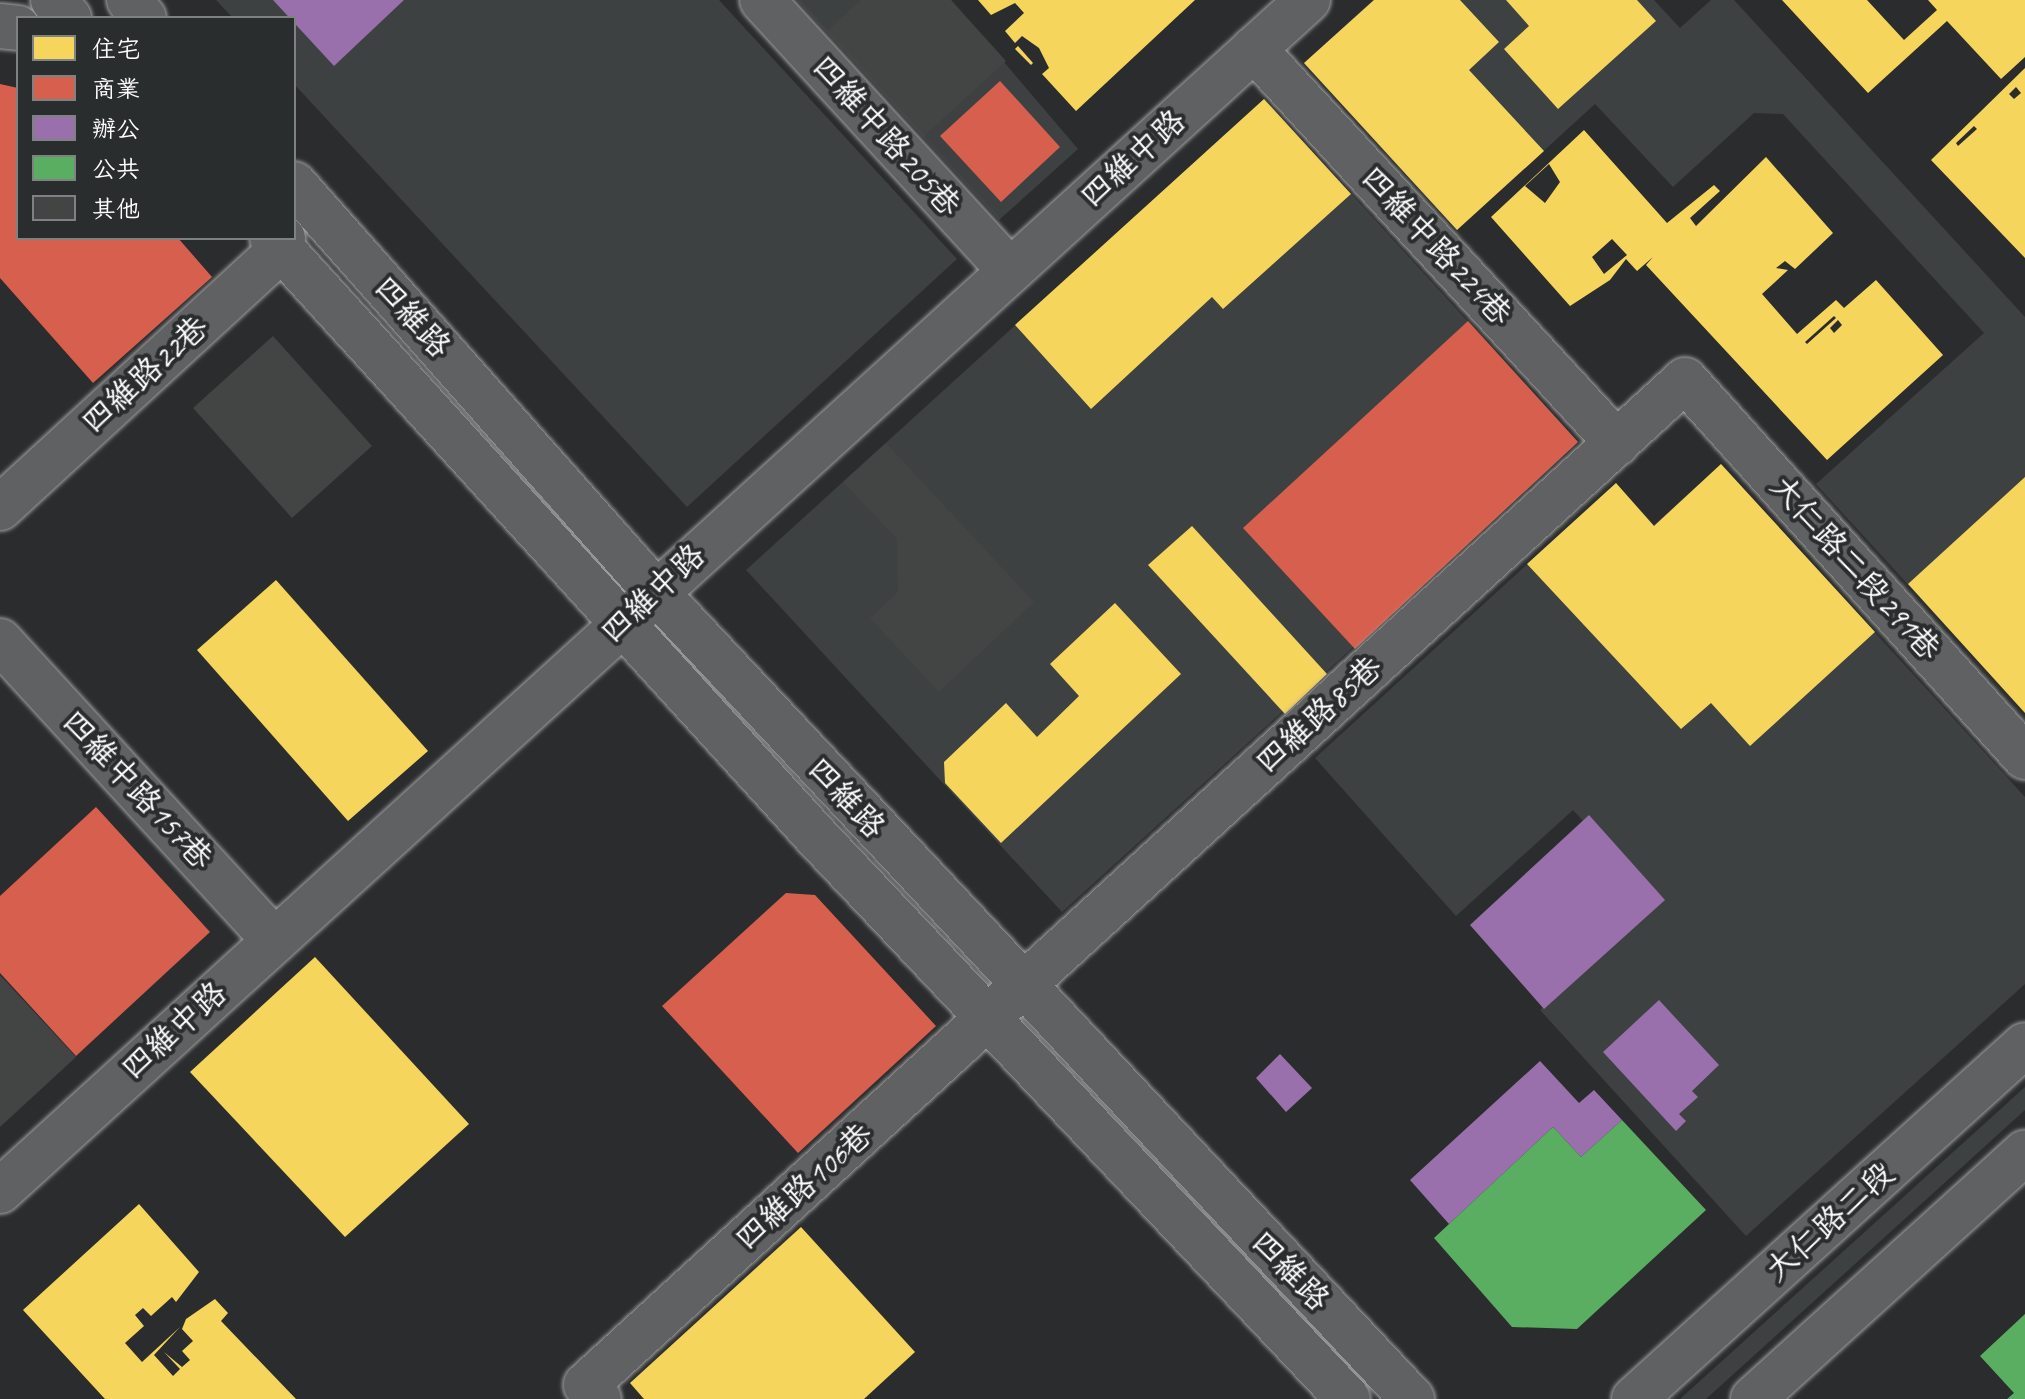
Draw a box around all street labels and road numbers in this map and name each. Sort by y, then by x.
street label: 四維中路205巷 [804,48,968,224]
street label: 四維中路 [1073,102,1193,216]
street label: 四維中路224巷 [1353,159,1519,333]
street label: 四維路 [366,268,458,366]
street label: 四維路22巷 [74,308,216,442]
street label: 大仁路二段291巷 [1762,468,1948,668]
street label: 四維中路 [593,536,713,652]
street label: 四維路85巷 [1248,648,1390,782]
street label: 四維中路157巷 [54,703,220,877]
street label: 四維路 [799,750,893,846]
street label: 四維中路 [114,974,234,1088]
street label: 四維路106巷 [728,1115,880,1259]
street label: 大仁路二段 [1758,1154,1902,1290]
street label: 四維路 [1243,1223,1337,1319]

